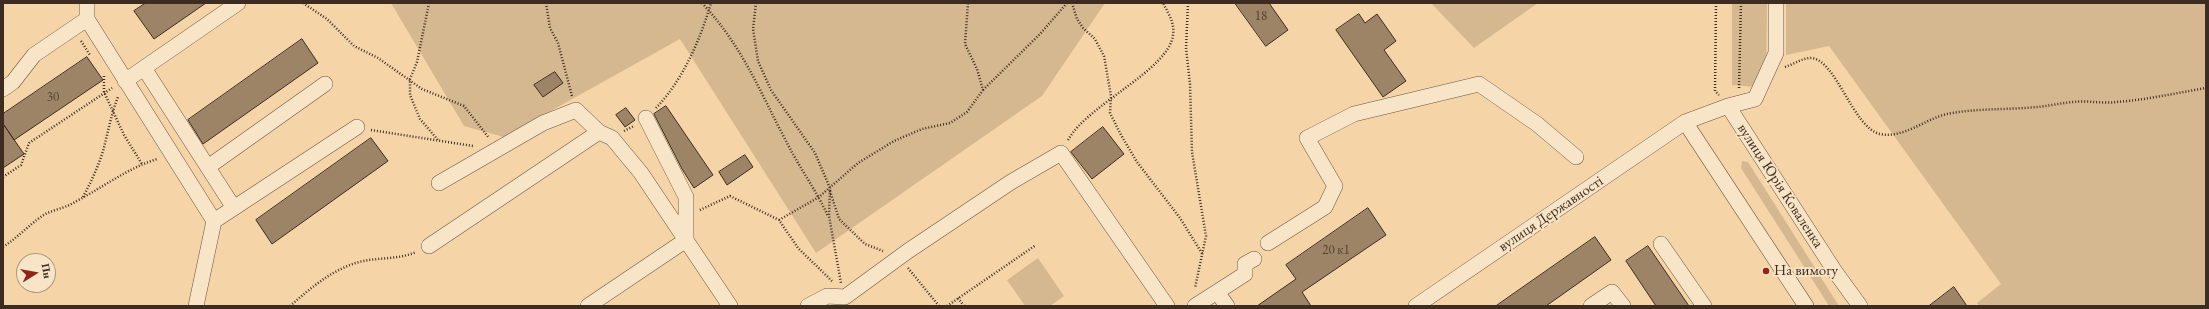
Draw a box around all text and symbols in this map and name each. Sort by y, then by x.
house number: 18 [1255,8,1267,24]
house number: 30 [47,89,59,105]
street label: вулиця Юрія Коваленка [1733,120,1827,252]
street label: вулиця Державності [1495,172,1607,256]
house number: 20 к1 [1322,242,1350,258]
north arrow [16,253,56,293]
text: Пн [38,262,55,280]
place label: На вимогу [1774,262,1838,280]
marker: На вимогу [1761,266,1771,276]

